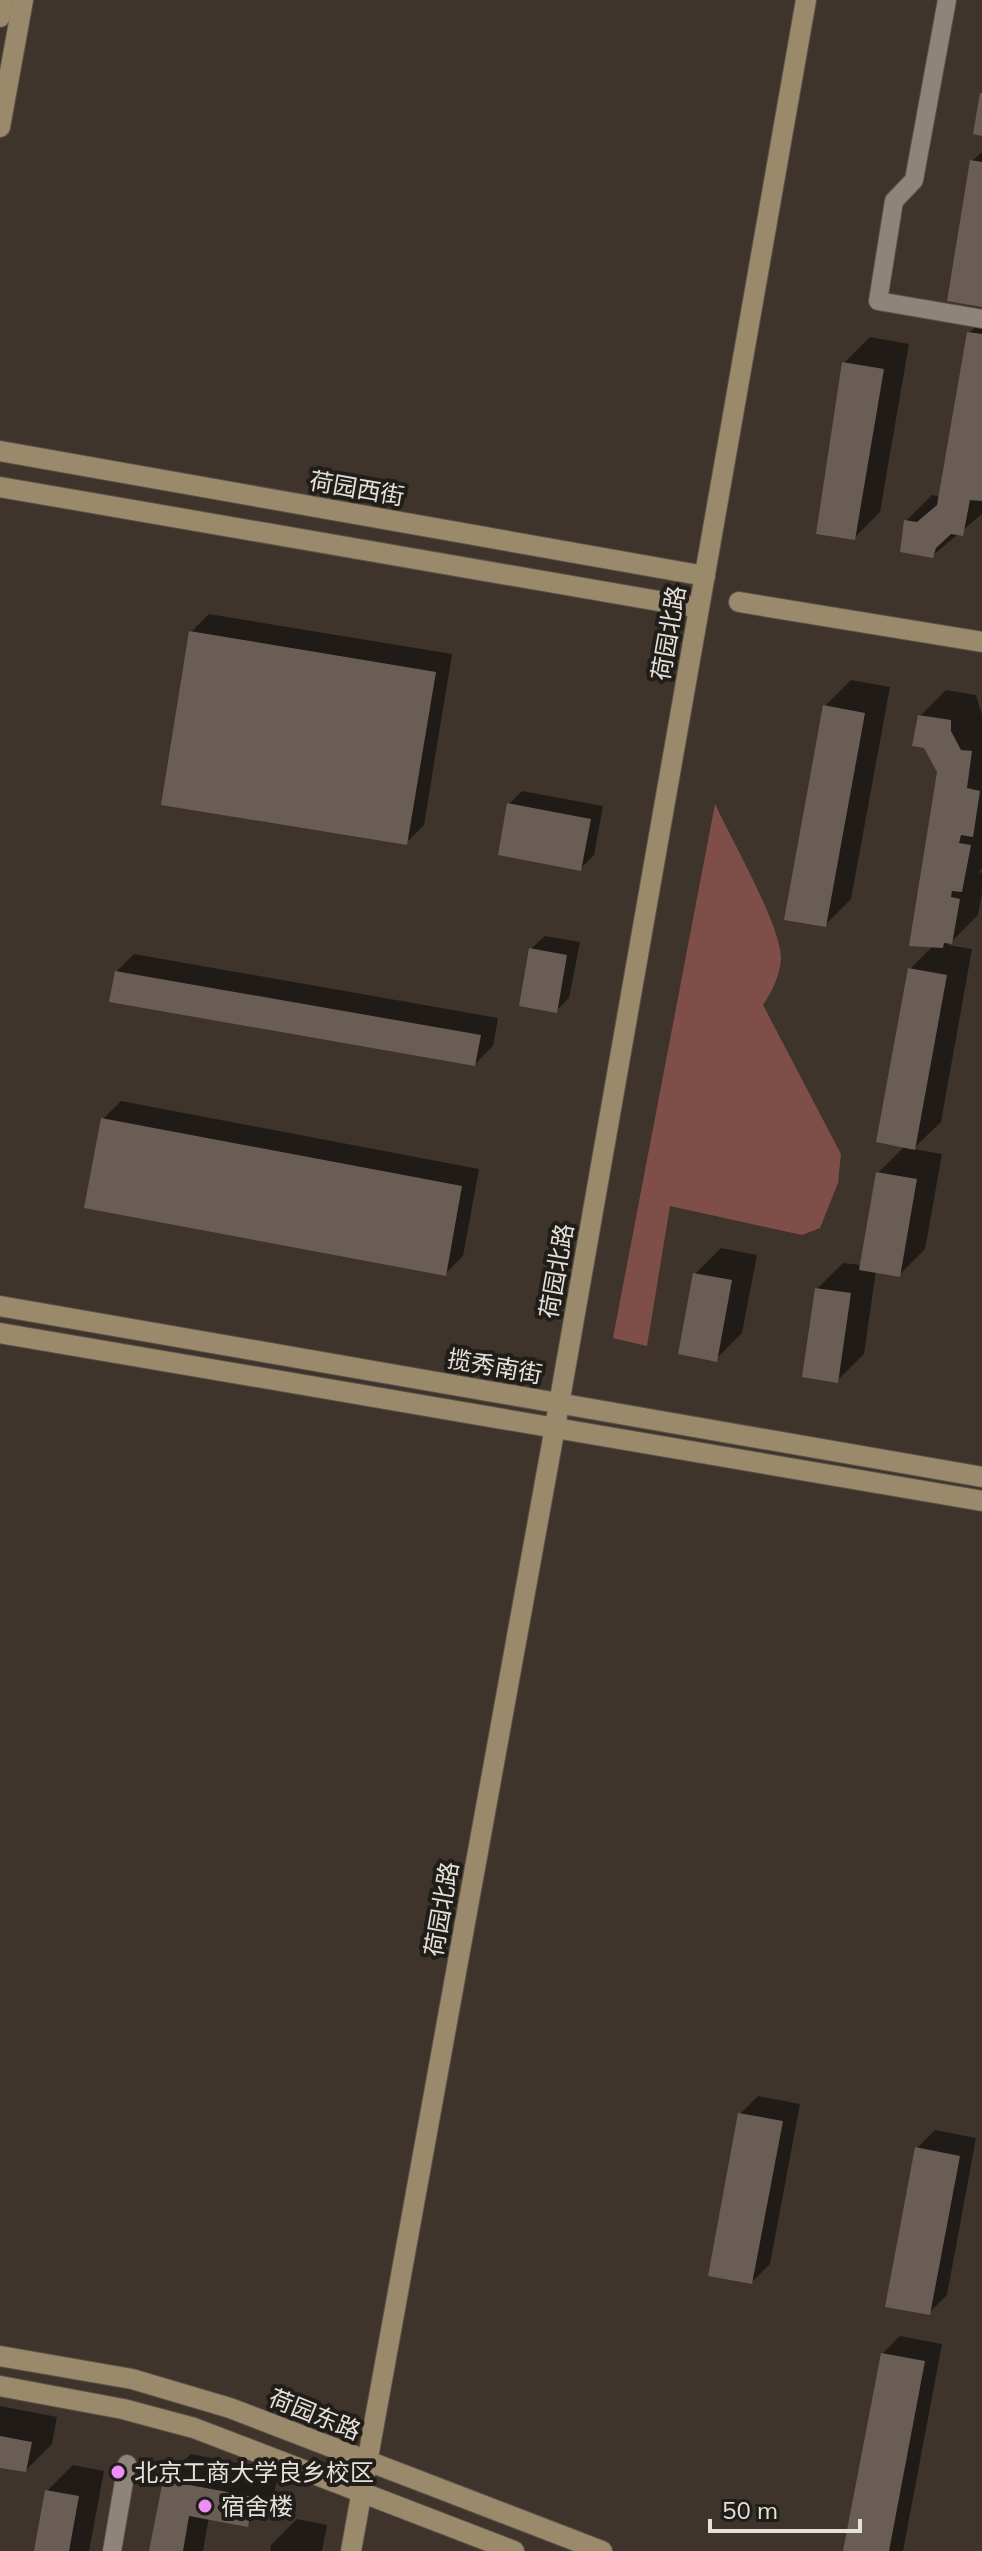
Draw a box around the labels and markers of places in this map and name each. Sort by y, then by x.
place label: 北京工商大学良乡校区 [134,2457,374,2487]
marker: 北京工商大学良乡校区 [109,2463,127,2481]
place label: 宿舍楼 [221,2491,293,2521]
marker: 宿舍楼 [196,2497,214,2515]

